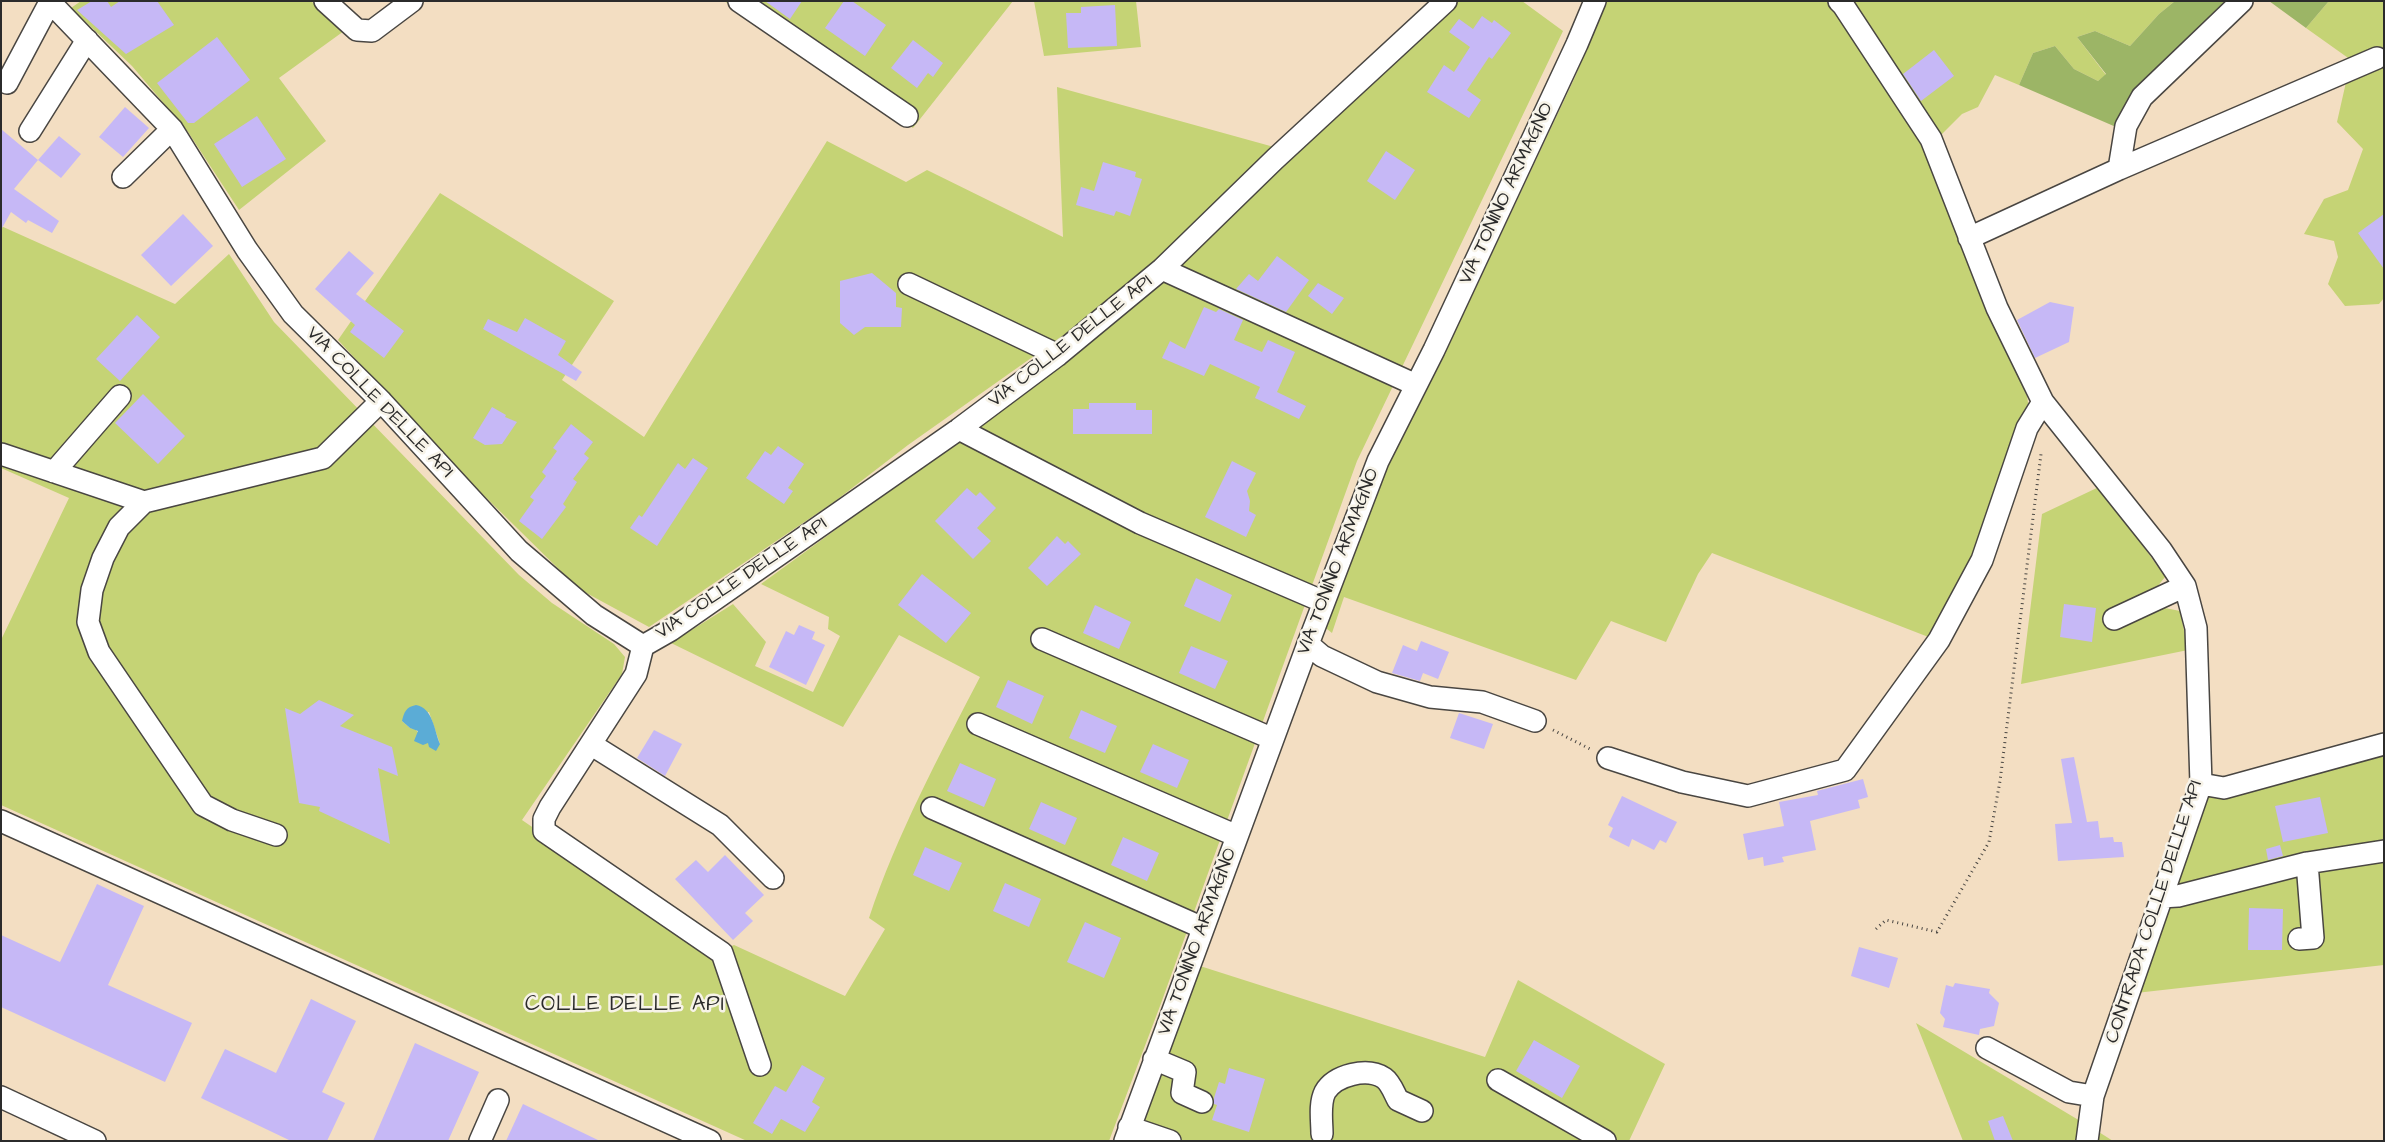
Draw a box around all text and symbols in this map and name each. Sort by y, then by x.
street label: VIA TONINO ARMAGNO [1455,100,1559,288]
street label: VIA COLLE DELLE API [984,271,1158,413]
street label: VIA COLLE DELLE API [301,322,457,484]
street label: VIA TONINO ARMAGNO [1293,466,1385,658]
street label: VIA COLLE DELLE API [652,513,832,645]
street label: CONTRADA COLLE DELLE API [2102,778,2208,1046]
street label: VIA TONINO ARMAGNO [1154,845,1242,1039]
district label: COLLE DELLE API [523,993,727,1019]

